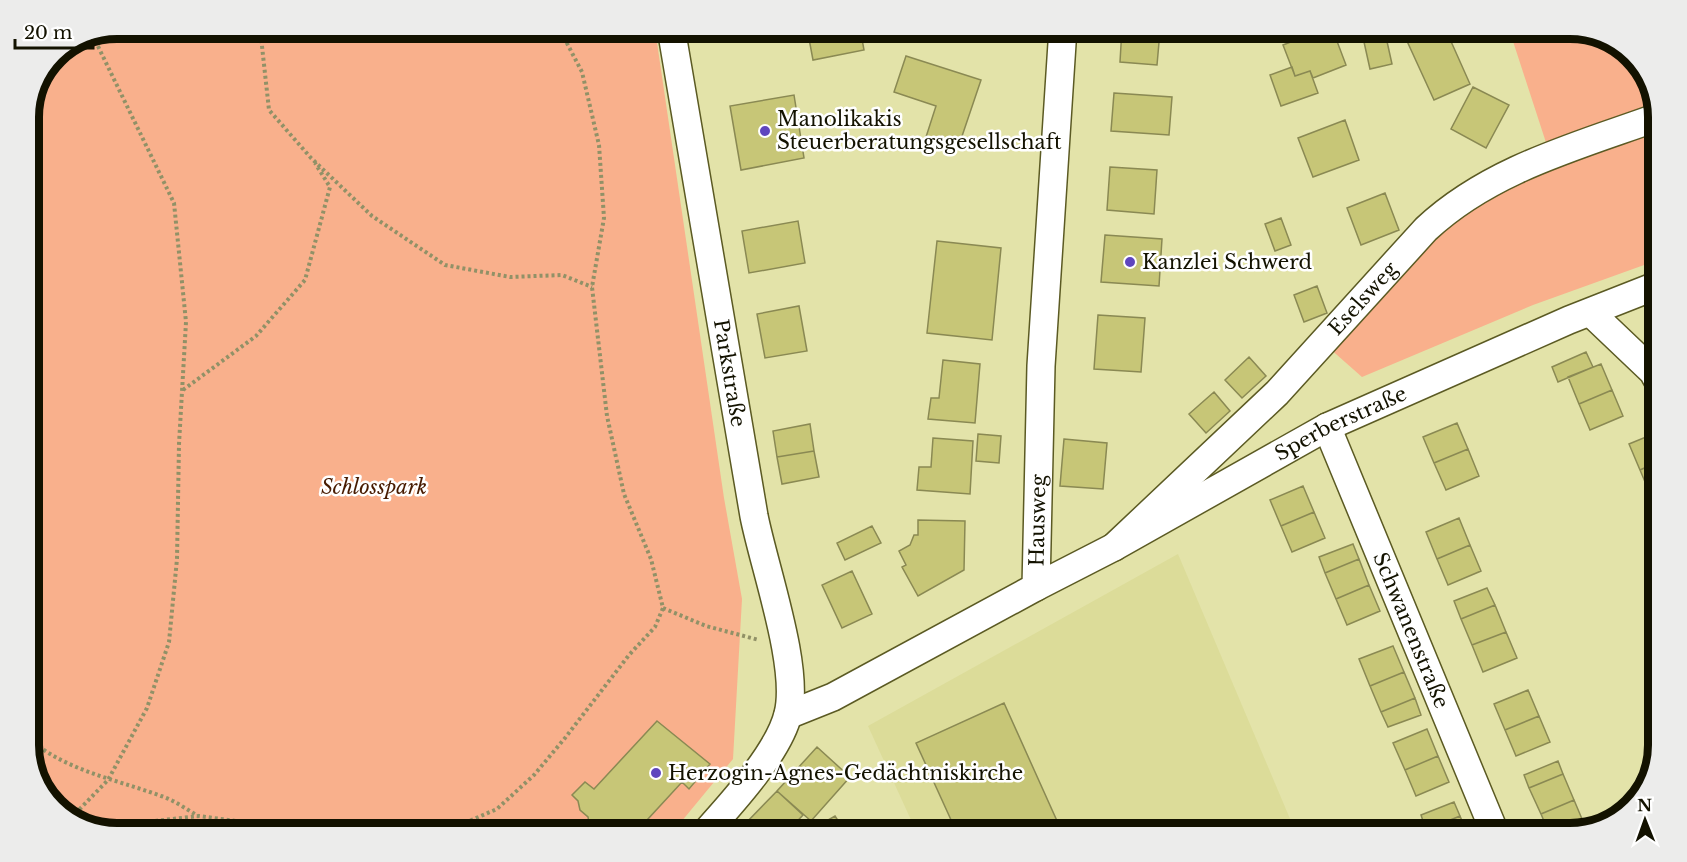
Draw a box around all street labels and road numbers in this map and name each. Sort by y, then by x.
street label: Eselsweg [1324,256,1403,340]
street label: Parkstraße [709,317,751,429]
street label: Sperberstraße [1270,381,1410,466]
street label: Hausweg [1024,473,1051,567]
street label: Schwanenstraße [1368,549,1454,712]

